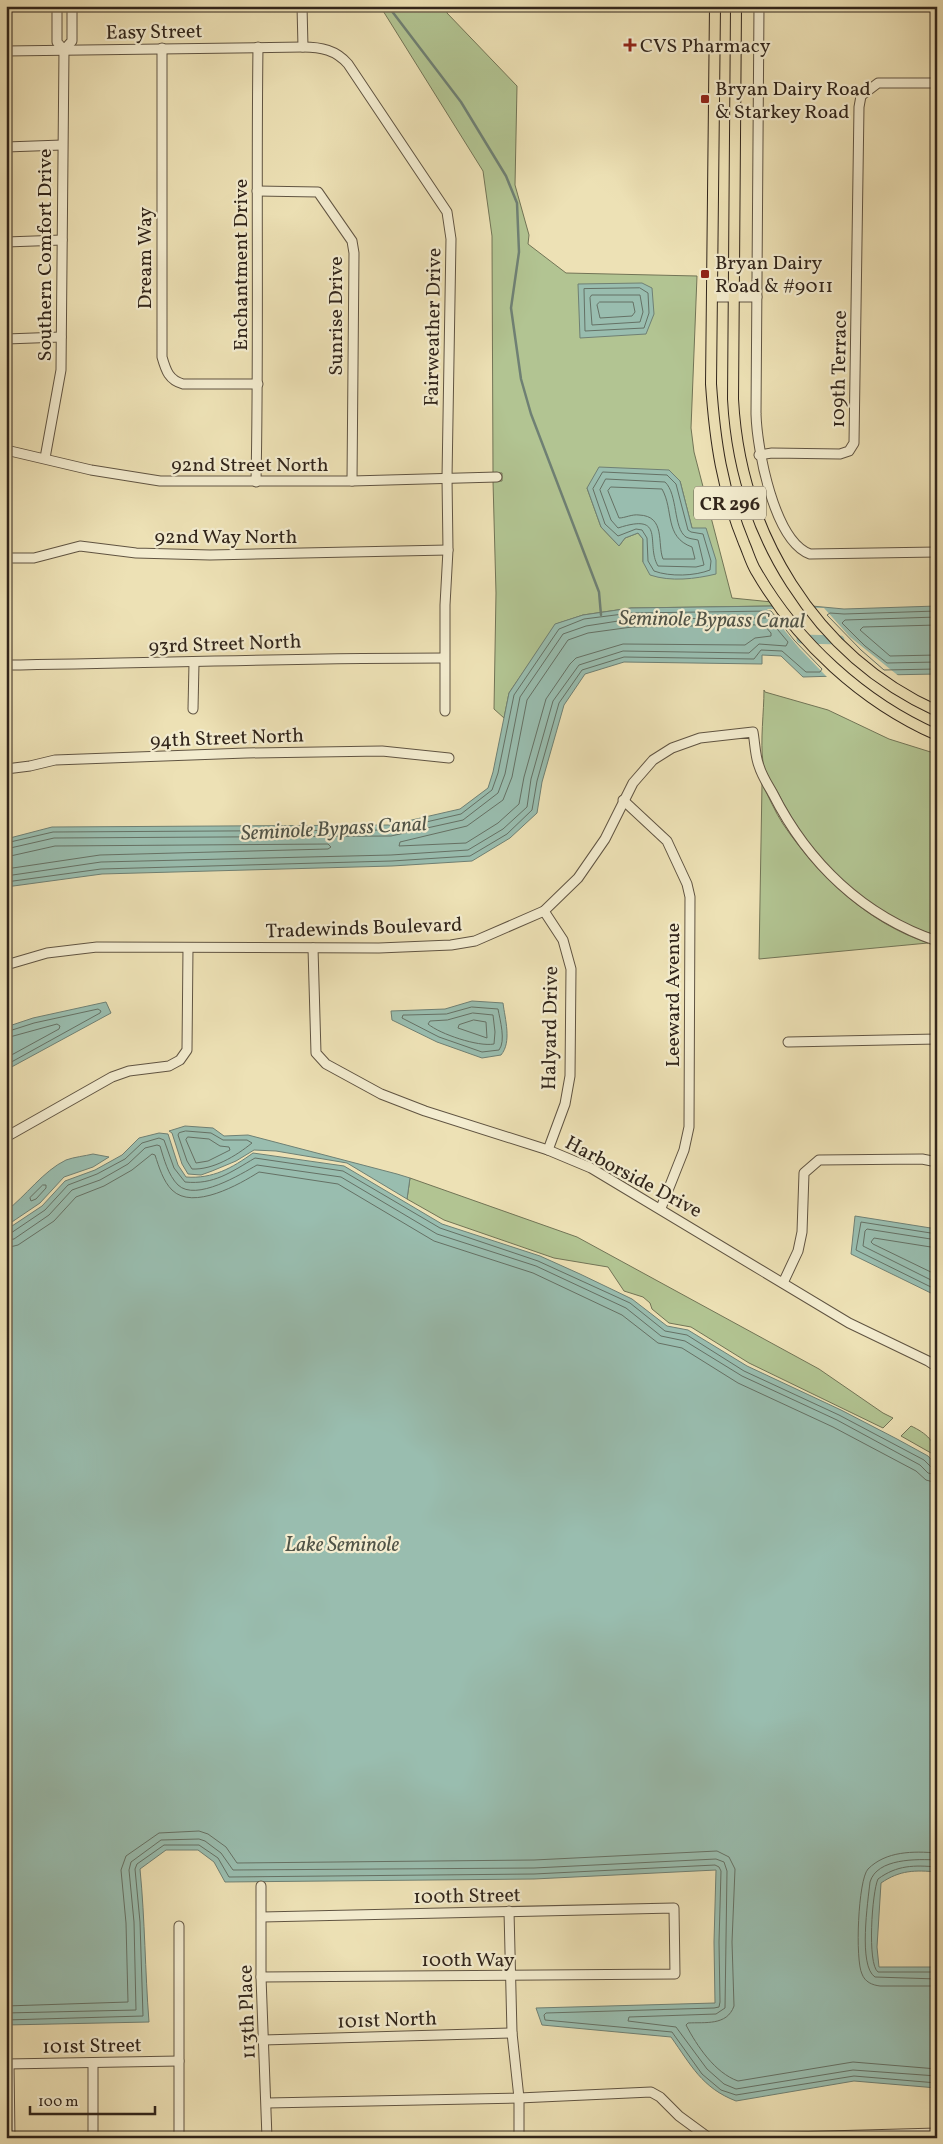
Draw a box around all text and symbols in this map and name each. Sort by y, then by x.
street label: Easy Street [105,18,203,48]
place label: CVS Pharmacy [640,33,771,61]
marker: CVS Pharmacy [624,39,636,51]
place label: Bryan Dairy Road & Starkey Road [715,76,871,127]
marker: Bryan Dairy Road & Starkey Road [699,93,711,105]
street label: Southern Comfort Drive [32,149,60,361]
street label: Enchantment Drive [228,179,256,351]
street label: Dream Way [132,207,160,309]
street label: Fairweather Drive [419,247,449,407]
place label: Bryan Dairy Road & #9011 [715,250,833,301]
street label: Sunrise Drive [323,256,351,376]
marker: Bryan Dairy Road & #9011 [699,268,711,280]
street label: 109th Terrace [825,310,855,428]
street label: 92nd Street North [171,452,329,480]
road number: CR 296 [694,486,766,520]
street label: 92nd Way North [155,524,297,552]
water label: Seminole Bypass Canal [619,604,805,637]
street label: 93rd Street North [148,628,302,662]
street label: 94th Street North [150,722,305,756]
water label: Seminole Bypass Canal [240,810,428,849]
street label: Tradewinds Boulevard [265,912,463,946]
street label: Leeward Avenue [660,923,688,1067]
street label: Halyard Drive [536,966,566,1090]
street label: Harborside Drive [560,1130,707,1226]
water label: Lake Seminole [285,1531,400,1560]
street label: 100th Street [413,1882,521,1912]
street label: 100th Way [421,1947,515,1975]
street label: 113th Place [232,1964,264,2060]
street label: 101st North [337,2005,438,2037]
street label: 101st Street [42,2032,142,2062]
scale bar [30,2084,155,2116]
text: 100 m [38,2092,78,2113]

